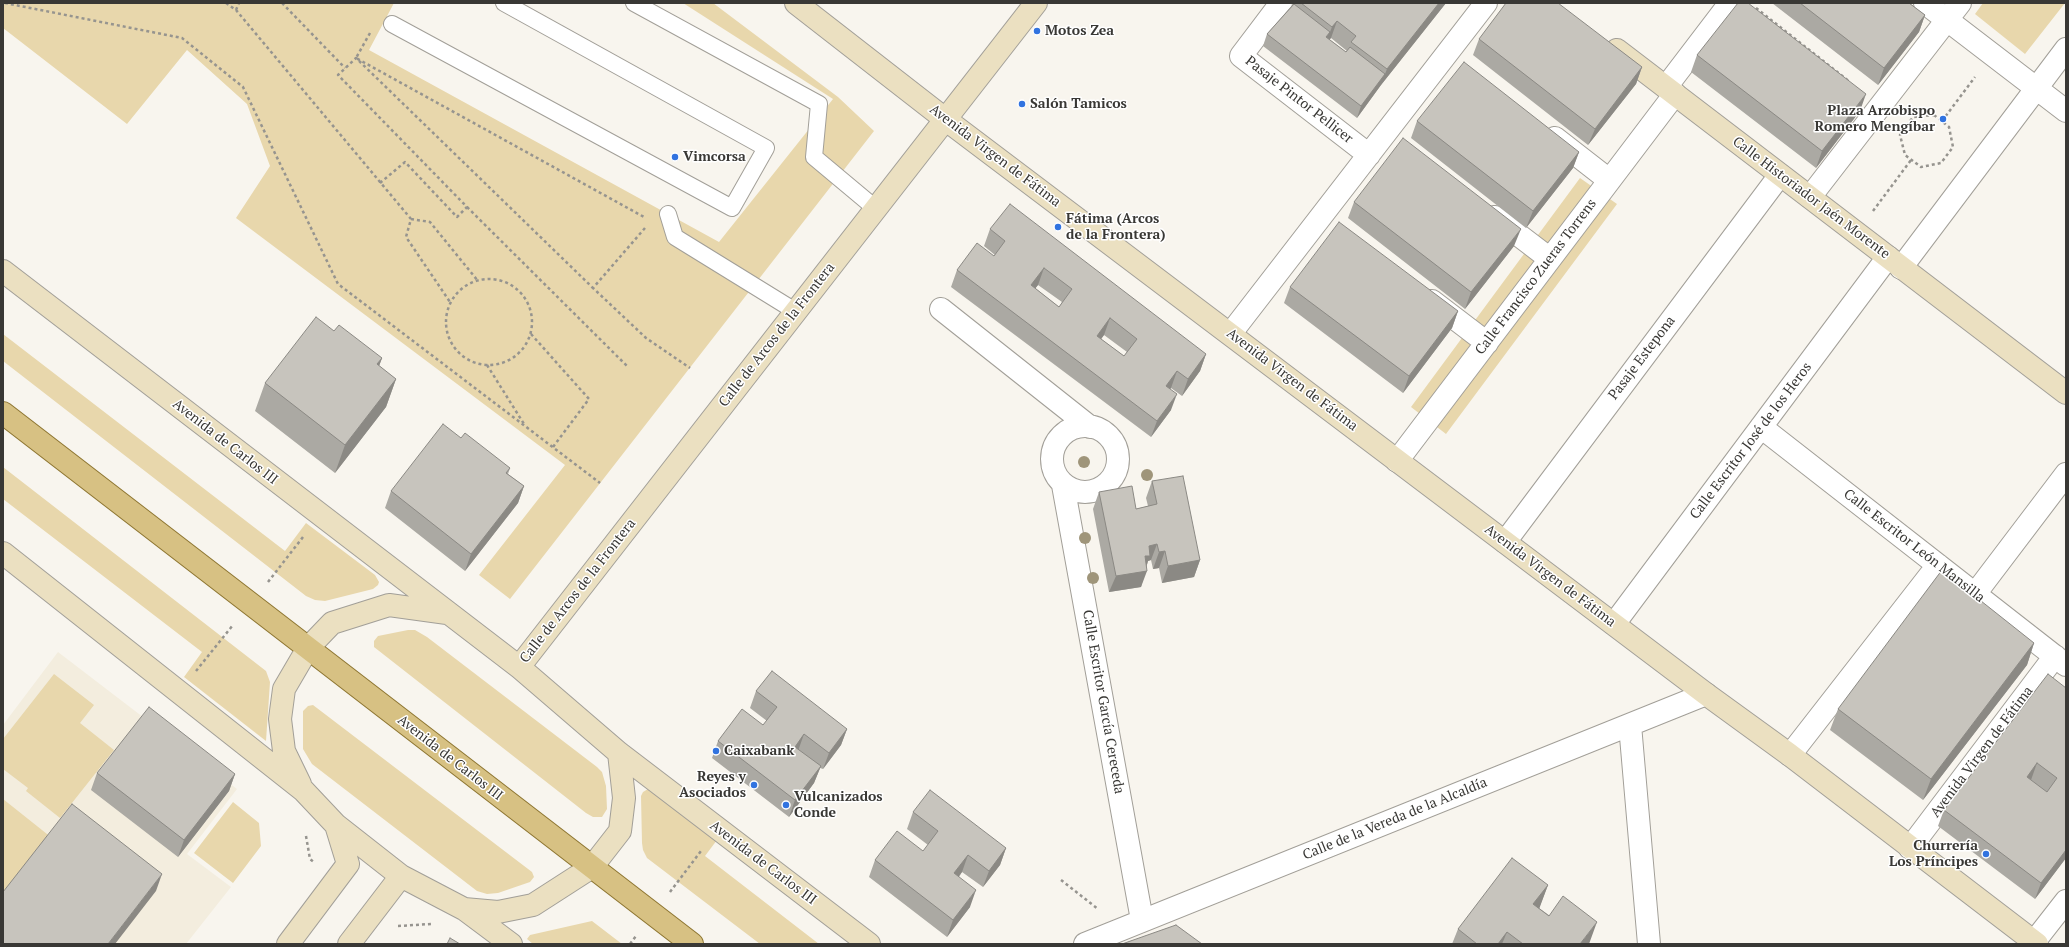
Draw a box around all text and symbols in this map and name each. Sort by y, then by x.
place label: Motos Zea [1045,23,1114,39]
marker: Motos Zea [1032,26,1042,36]
street label: Pasaje Pintor Pellicer [1242,53,1356,147]
place label: Salón Tamicos [1030,96,1127,112]
marker: Salón Tamicos [1017,99,1027,109]
street label: Avenida Virgen de Fátima [926,101,1064,211]
place label: Plaza Arzobispo Romero Mengíbar [1815,103,1935,136]
marker: Plaza Arzobispo Romero Mengíbar [1938,114,1948,124]
street label: Calle Historiador Jaén Morente [1729,133,1893,263]
place label: Vimcorsa [683,149,746,165]
marker: Vimcorsa [670,152,680,162]
street label: Calle Francisco Zueras Torrens [1472,196,1600,358]
place label: Fátima (Arcos de la Frontera) [1066,211,1166,244]
marker: Fátima (Arcos de la Frontera) [1053,222,1063,232]
street label: Calle de Arcos de la Frontera [716,260,838,410]
street label: Pasaje Estepona [1605,313,1679,403]
street label: Avenida Virgen de Fátima [1223,325,1361,435]
street label: Calle Escritor José de los Heros [1686,359,1816,523]
street label: Avenida de Carlos III [169,396,281,488]
street label: Calle Escritor León Mansilla [1840,486,1988,606]
street label: Calle de Arcos de la Frontera [517,516,639,666]
street label: Avenida Virgen de Fátima [1481,521,1619,631]
street label: Calle Escritor García Cereceda [1079,609,1127,795]
street label: Avenida Virgen de Fátima [1927,683,2037,821]
street label: Avenida de Carlos III [394,712,506,804]
place label: Caixabank [724,743,794,759]
marker: Caixabank [711,746,721,756]
place label: Reyes y Asociados [679,769,746,802]
street label: Calle de la Vereda de la Alcaldía [1300,774,1490,864]
marker: Reyes y Asociados [749,780,759,790]
place label: Vulcanizados Conde [794,789,883,822]
marker: Vulcanizados Conde [781,800,791,810]
street label: Avenida de Carlos III [706,817,820,909]
place label: Churrería Los Príncipes [1889,838,1978,870]
marker: Churrería Los Príncipes [1981,849,1991,859]

